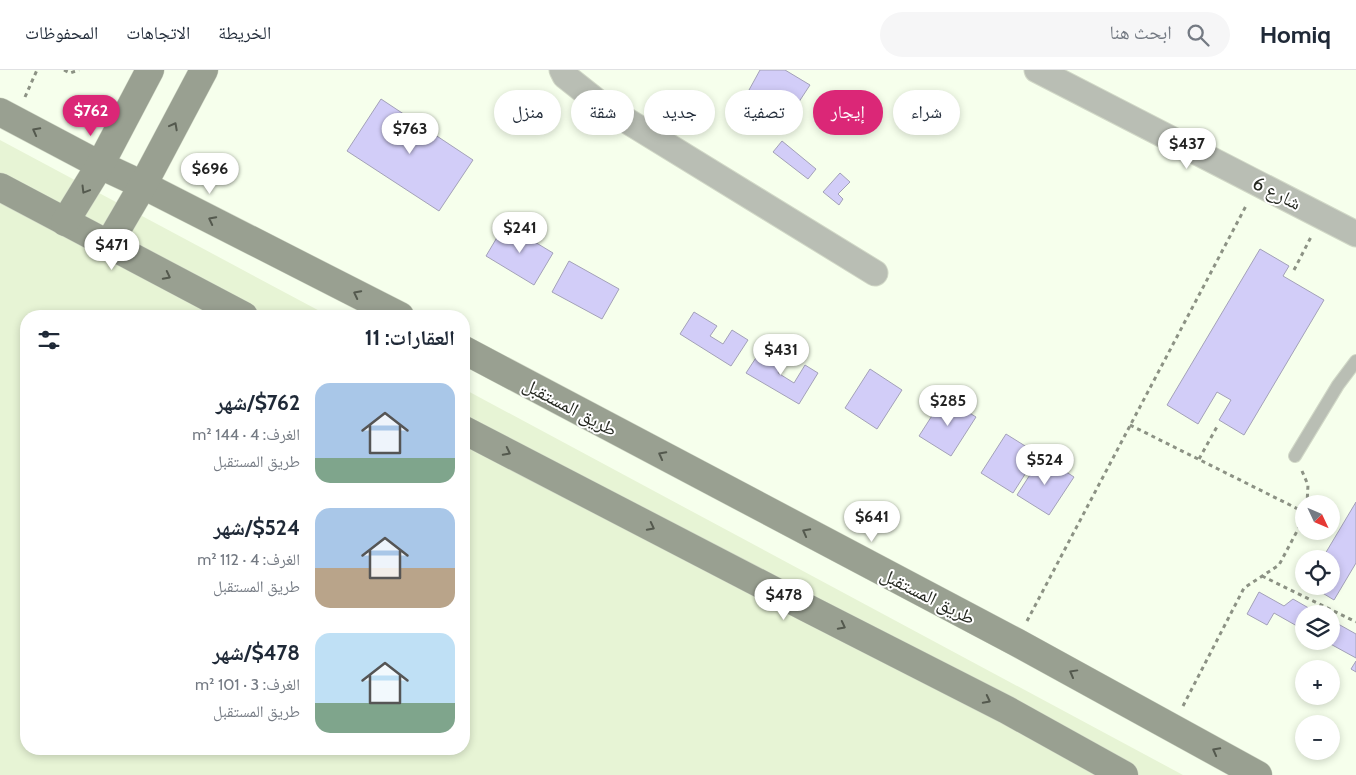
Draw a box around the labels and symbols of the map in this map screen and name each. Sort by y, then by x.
pin: $762 [61,94,121,137]
pin: $763 [380,112,440,155]
one-way arrow [168,122,178,131]
one-way arrow [32,127,41,137]
pin: $437 [1157,128,1217,170]
pin: $696 [180,152,240,195]
street label: شارع 6 [1249,171,1305,215]
one-way arrow [81,184,91,193]
pin: $241 [490,212,550,254]
one-way arrow [208,216,217,226]
pin: $471 [82,228,142,271]
one-way arrow [161,270,170,280]
one-way arrow [353,290,362,300]
pin: $431 [751,334,811,376]
street label: طريق المستقبل [519,373,621,441]
pin: $285 [918,384,978,427]
pin: $524 [1015,444,1075,486]
one-way arrow [502,446,511,456]
one-way arrow [659,452,668,462]
north arrow [1295,495,1340,540]
pin: $641 [842,500,902,543]
one-way arrow [646,521,655,531]
one-way arrow [802,528,811,538]
street label: طريق المستقبل [877,562,979,630]
pin: $478 [754,578,814,621]
one-way arrow [837,620,846,630]
one-way arrow [1070,669,1079,679]
one-way arrow [982,694,991,704]
one-way arrow [1212,747,1221,757]

